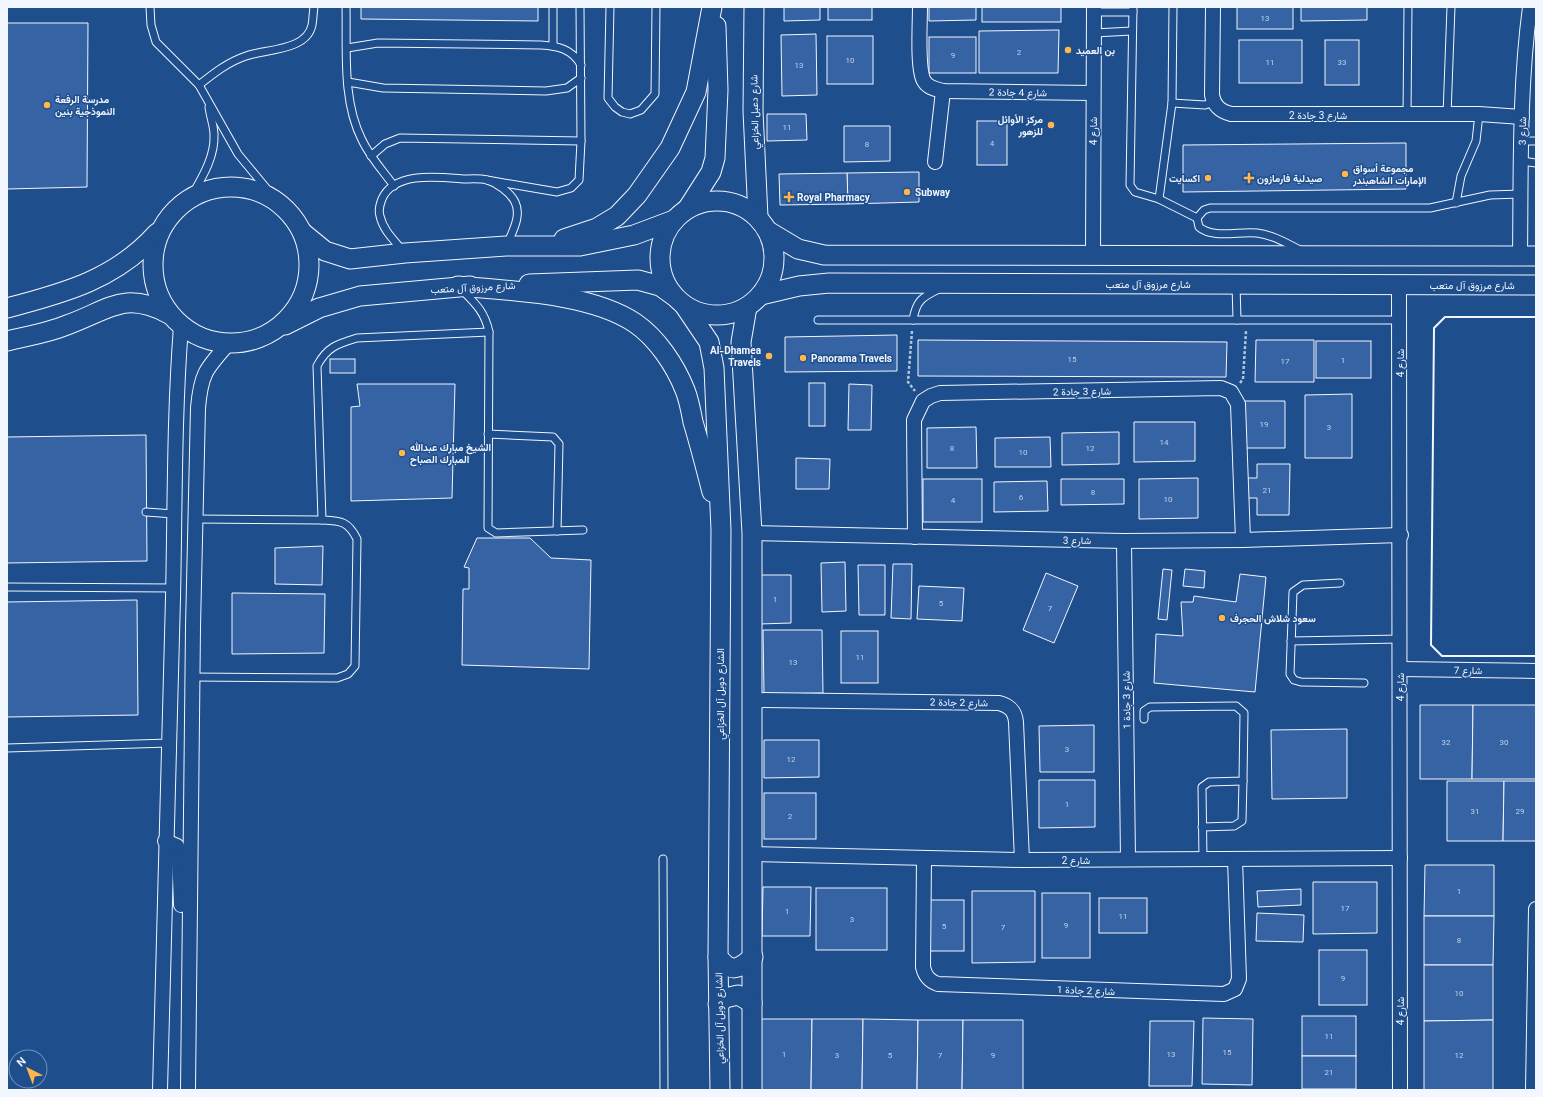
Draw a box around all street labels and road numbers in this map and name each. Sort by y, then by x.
street label: شارع دعبل الخزاعي [747,74,764,150]
street label: شارع 4 جادة 2 [989,85,1047,102]
street label: شارع 3 جادة 2 [1289,109,1347,124]
street label: شارع 4 [1087,117,1102,145]
street label: شارع 3 [1516,117,1531,145]
street label: شارع مرزوق آل متعب [1105,278,1191,293]
street label: شارع مرزوق آل متعب [430,279,516,298]
street label: شارع مرزوق آل متعب [1429,279,1515,294]
street label: شارع 4 [1394,349,1409,377]
street label: شارع 3 جادة 2 [1053,384,1111,401]
street label: شارع 3 [1063,534,1091,549]
street label: الشارع دوبل آل الخزاعي [714,648,729,740]
street label: شارع 7 [1454,664,1482,679]
street label: شارع 3 جادة 1 [1119,671,1136,729]
street label: شارع 4 [1394,673,1409,701]
street label: شارع 2 جادة 2 [930,695,988,712]
street label: شارع 2 [1062,854,1090,869]
street label: الشارع دوبل آل الخزاعي [712,972,729,1064]
street label: شارع 2 جادة 1 [1057,983,1115,1000]
street label: شارع 4 [1394,997,1409,1025]

